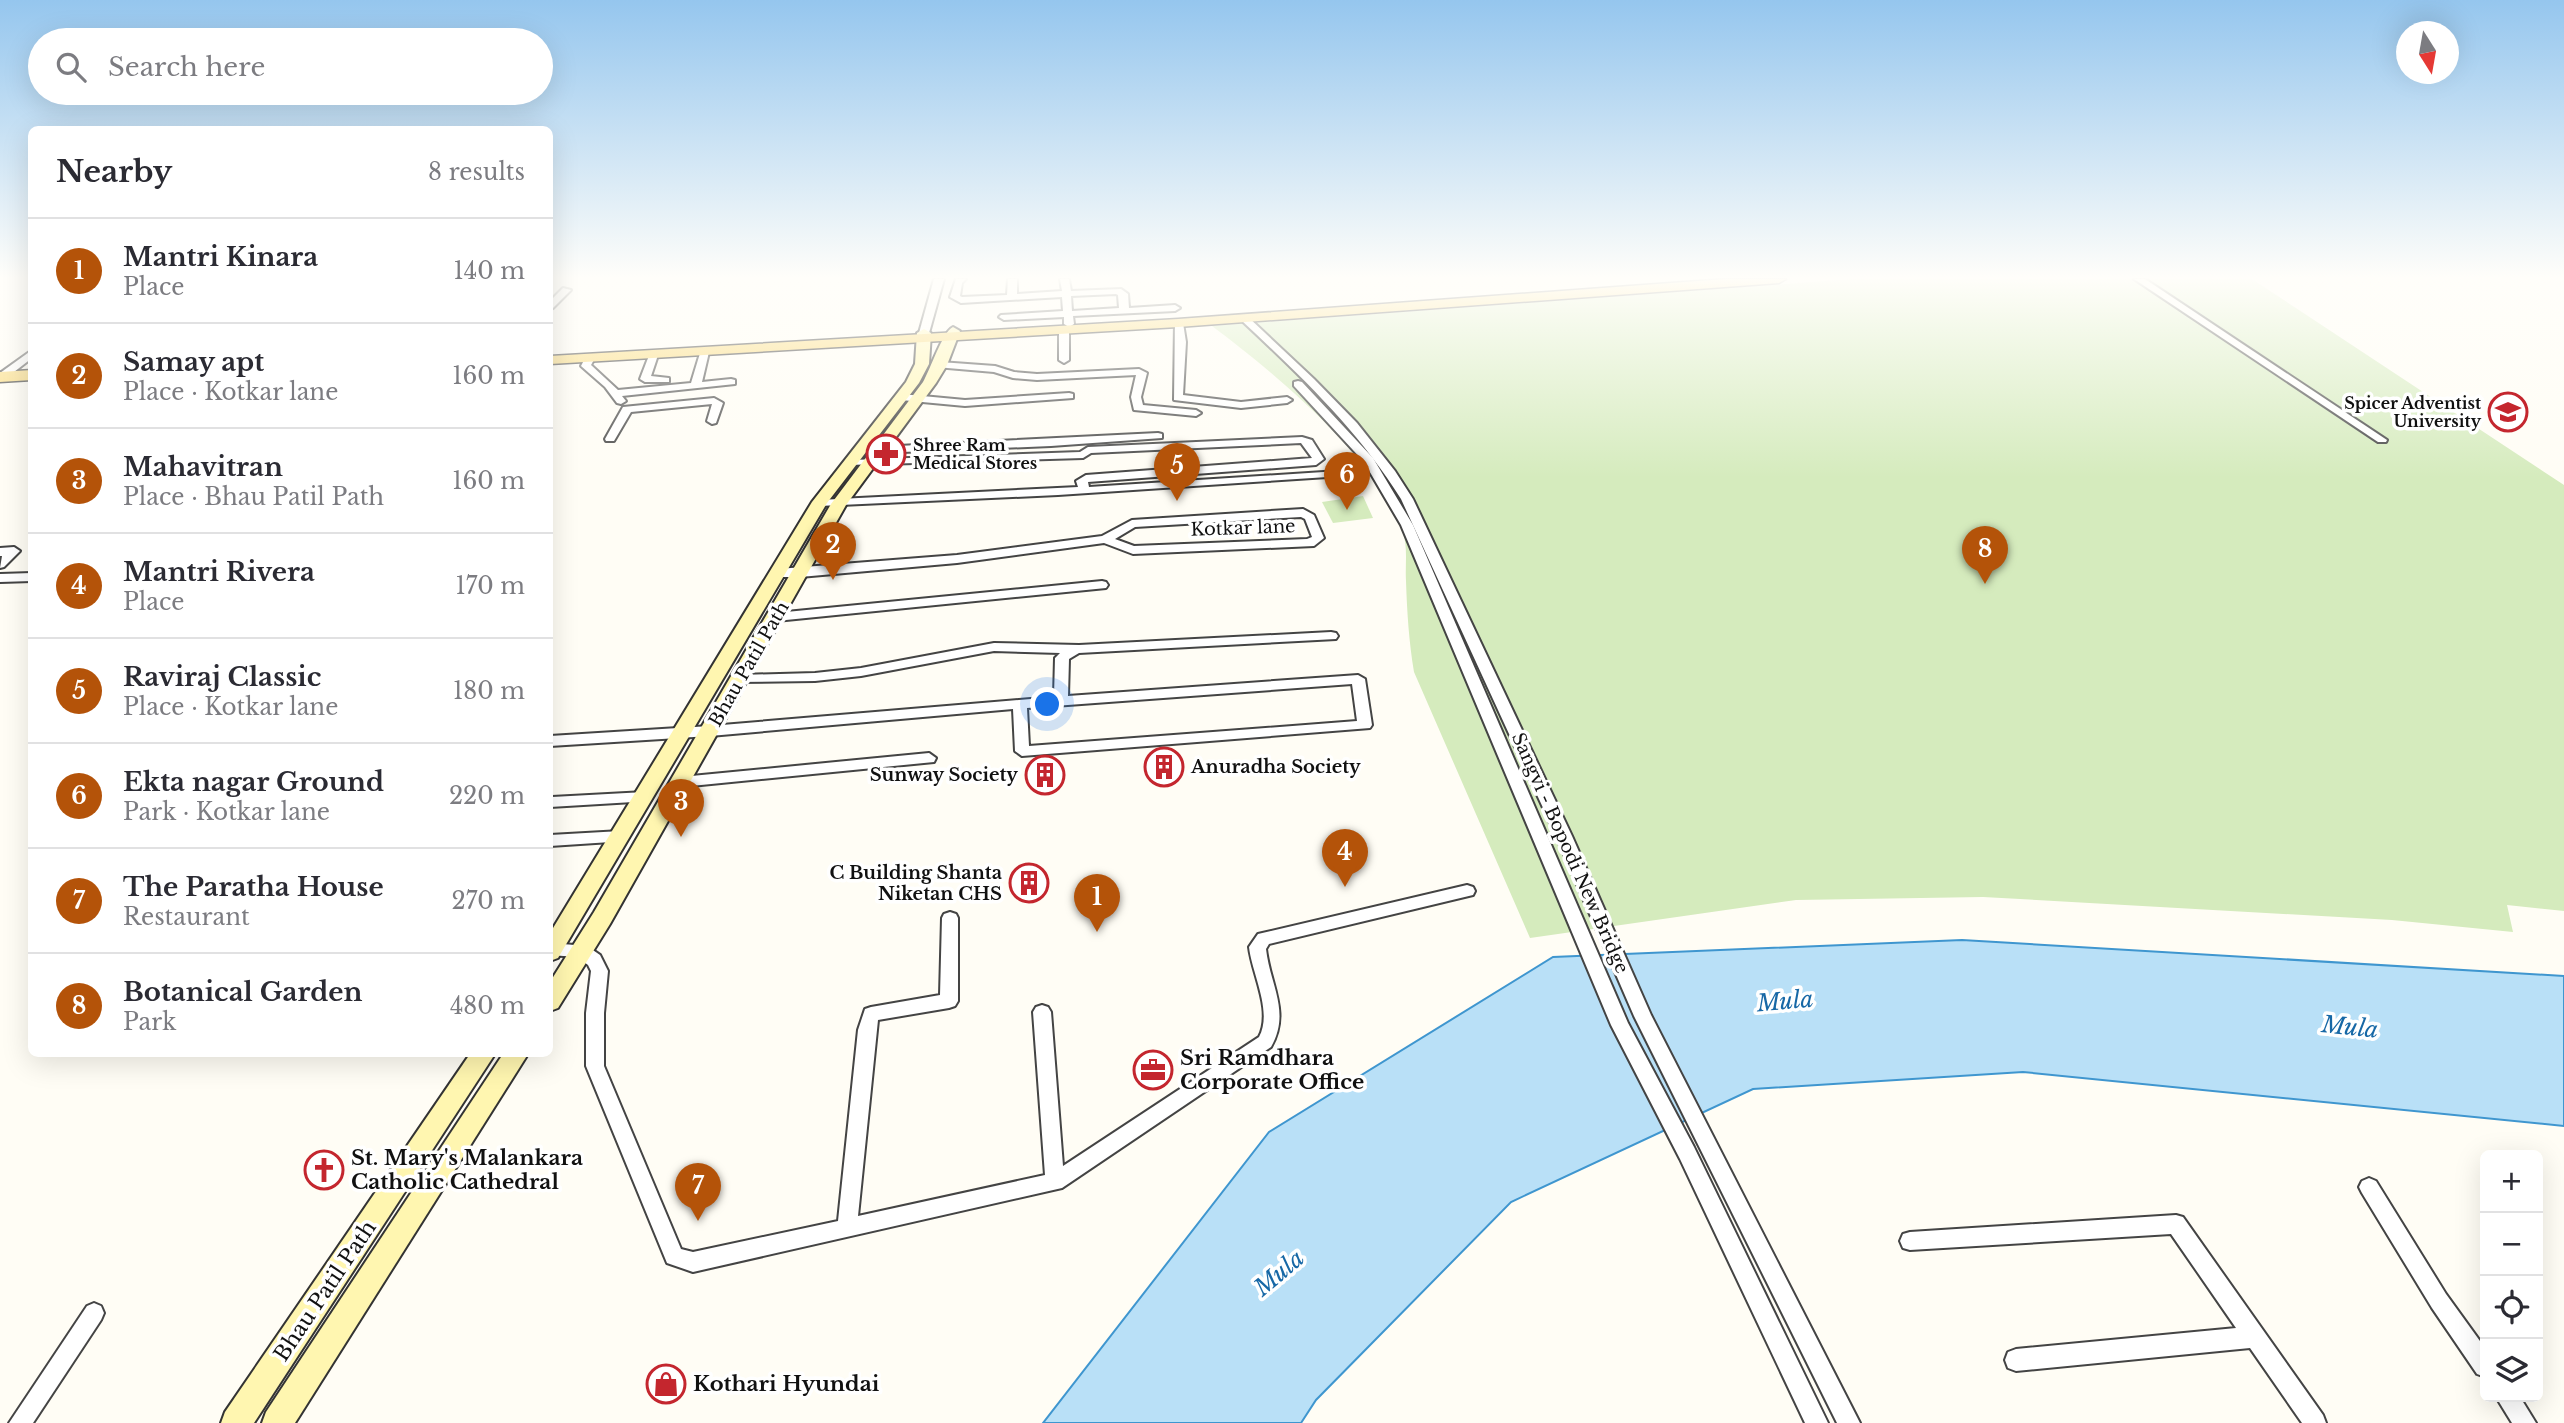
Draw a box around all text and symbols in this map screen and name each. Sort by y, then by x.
north arrow [2396,21,2459,84]
search box [28,28,553,105]
icon: search [52,48,90,86]
text: Search here [108,51,265,83]
text: Nearby [56,153,172,190]
text: 8 results [428,158,525,186]
text: Mantri Kinara [123,241,318,273]
text: 1 [74,257,84,285]
text: 140 m [454,257,525,285]
text: Place [123,273,185,301]
text: Samay apt [123,346,264,378]
text: 2 [72,362,86,390]
text: 160 m [452,362,525,390]
text: Place · Kotkar lane [123,378,338,406]
school or university icon: Spicer Adventist University [2487,391,2529,433]
place label: Spicer Adventist University [2344,393,2482,431]
pharmacy icon: Shree Ram Medical Stores [865,433,907,475]
place label: Shree Ram Medical Stores [913,435,1037,473]
pin: 5 [1154,443,1200,501]
text: Mahavitran [123,451,283,483]
pin: 6 [1324,452,1370,510]
text: 3 [72,467,86,495]
text: 160 m [452,467,525,495]
text: Place · Bhau Patil Path [123,483,384,511]
street label: Kotkar lane [1190,515,1296,541]
pin: 2 [810,522,856,580]
pin: 8 [1962,526,2008,584]
text: Mantri Rivera [123,556,315,588]
text: 4 [71,572,87,600]
text: 170 m [455,572,525,600]
text: Place [123,588,185,616]
street label: Bhau Patil Path [704,598,794,730]
text: Raviraj Classic [123,661,321,693]
text: 5 [72,677,86,705]
text: 180 m [453,677,525,705]
your location [1030,687,1064,721]
text: Place · Kotkar lane [123,693,338,721]
street label: Sangvi - Bopodi New Bridge [1507,729,1633,977]
building icon: Anuradha Society [1143,746,1185,788]
building icon: Sunway Society [1024,754,1066,796]
place label: Anuradha Society [1190,756,1361,778]
place label: Sunway Society [870,764,1018,786]
text: Ekta nagar Ground [123,766,384,798]
pin: 3 [658,779,704,837]
text: 6 [71,782,87,810]
text: 220 m [449,782,525,810]
text: Park · Kotkar lane [123,798,330,826]
pin: 4 [1322,829,1368,887]
place label: C Building Shanta Niketan CHS [829,862,1003,905]
building icon: C Building Shanta Niketan CHS [1008,862,1050,904]
text: The Paratha House [123,871,384,903]
pin: 1 [1074,874,1120,932]
text: 7 [73,887,85,915]
text: 270 m [452,887,525,915]
text: Restaurant [123,903,250,931]
text: Botanical Garden [123,976,362,1008]
water label: Mula [1755,985,1814,1018]
text: 8 [72,992,86,1020]
text: 480 m [450,992,525,1020]
text: Park [123,1008,176,1036]
water label: Mula [2319,1010,2380,1044]
place label: Sri Ramdhara Corporate Office [1180,1045,1364,1095]
office icon: Sri Ramdhara Corporate Office [1132,1049,1174,1091]
place label: St. Mary's Malankara Catholic Cathedral [351,1145,583,1195]
church icon: St. Mary's Malankara Catholic Cathedral [303,1149,345,1191]
map controls [2480,1150,2543,1402]
button: + [2480,1150,2543,1213]
pin: 7 [675,1163,721,1221]
button: − [2480,1213,2543,1276]
street label: Bhau Patil Path [268,1216,382,1366]
water label: Mula [1248,1244,1310,1303]
button: locate [2480,1276,2543,1339]
button: layers [2480,1339,2543,1402]
shop icon: Kothari Hyundai [645,1363,687,1405]
place label: Kothari Hyundai [693,1371,880,1397]

